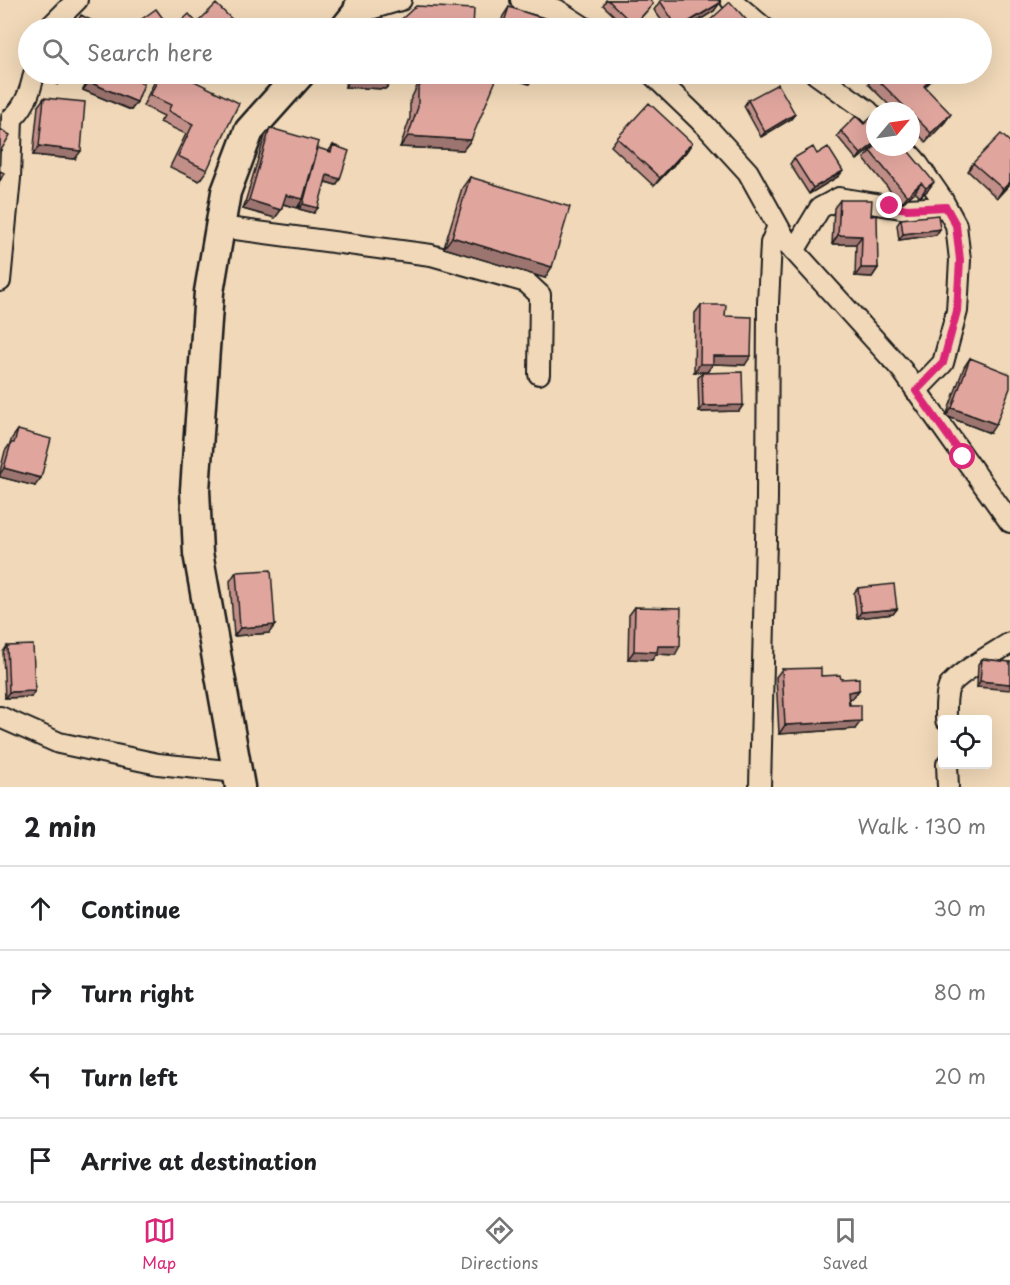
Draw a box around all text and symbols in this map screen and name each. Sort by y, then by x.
search box [18,18,992,84]
icon: search [39,35,72,68]
text: Search here [87,35,213,68]
north arrow [866,102,920,156]
route end [876,192,902,218]
route start [949,443,975,469]
map controls [938,715,992,769]
button: locate [938,715,992,769]
text: 2 min [24,807,97,846]
text: Walk · 130 m [858,811,986,841]
icon: ahead [24,892,57,925]
text: Continue [81,892,180,925]
text: 30 m [933,893,986,923]
icon: right [24,976,57,1009]
text: Turn right [81,976,194,1009]
text: 80 m [934,977,986,1007]
icon: left [24,1060,57,1093]
text: Turn left [81,1060,178,1093]
text: 20 m [934,1061,986,1091]
icon: arrive [24,1144,57,1177]
text: Arrive at destination [81,1144,317,1177]
tab: Map [142,1214,176,1274]
tab: Directions [460,1214,538,1274]
tab: Saved [822,1214,868,1274]

